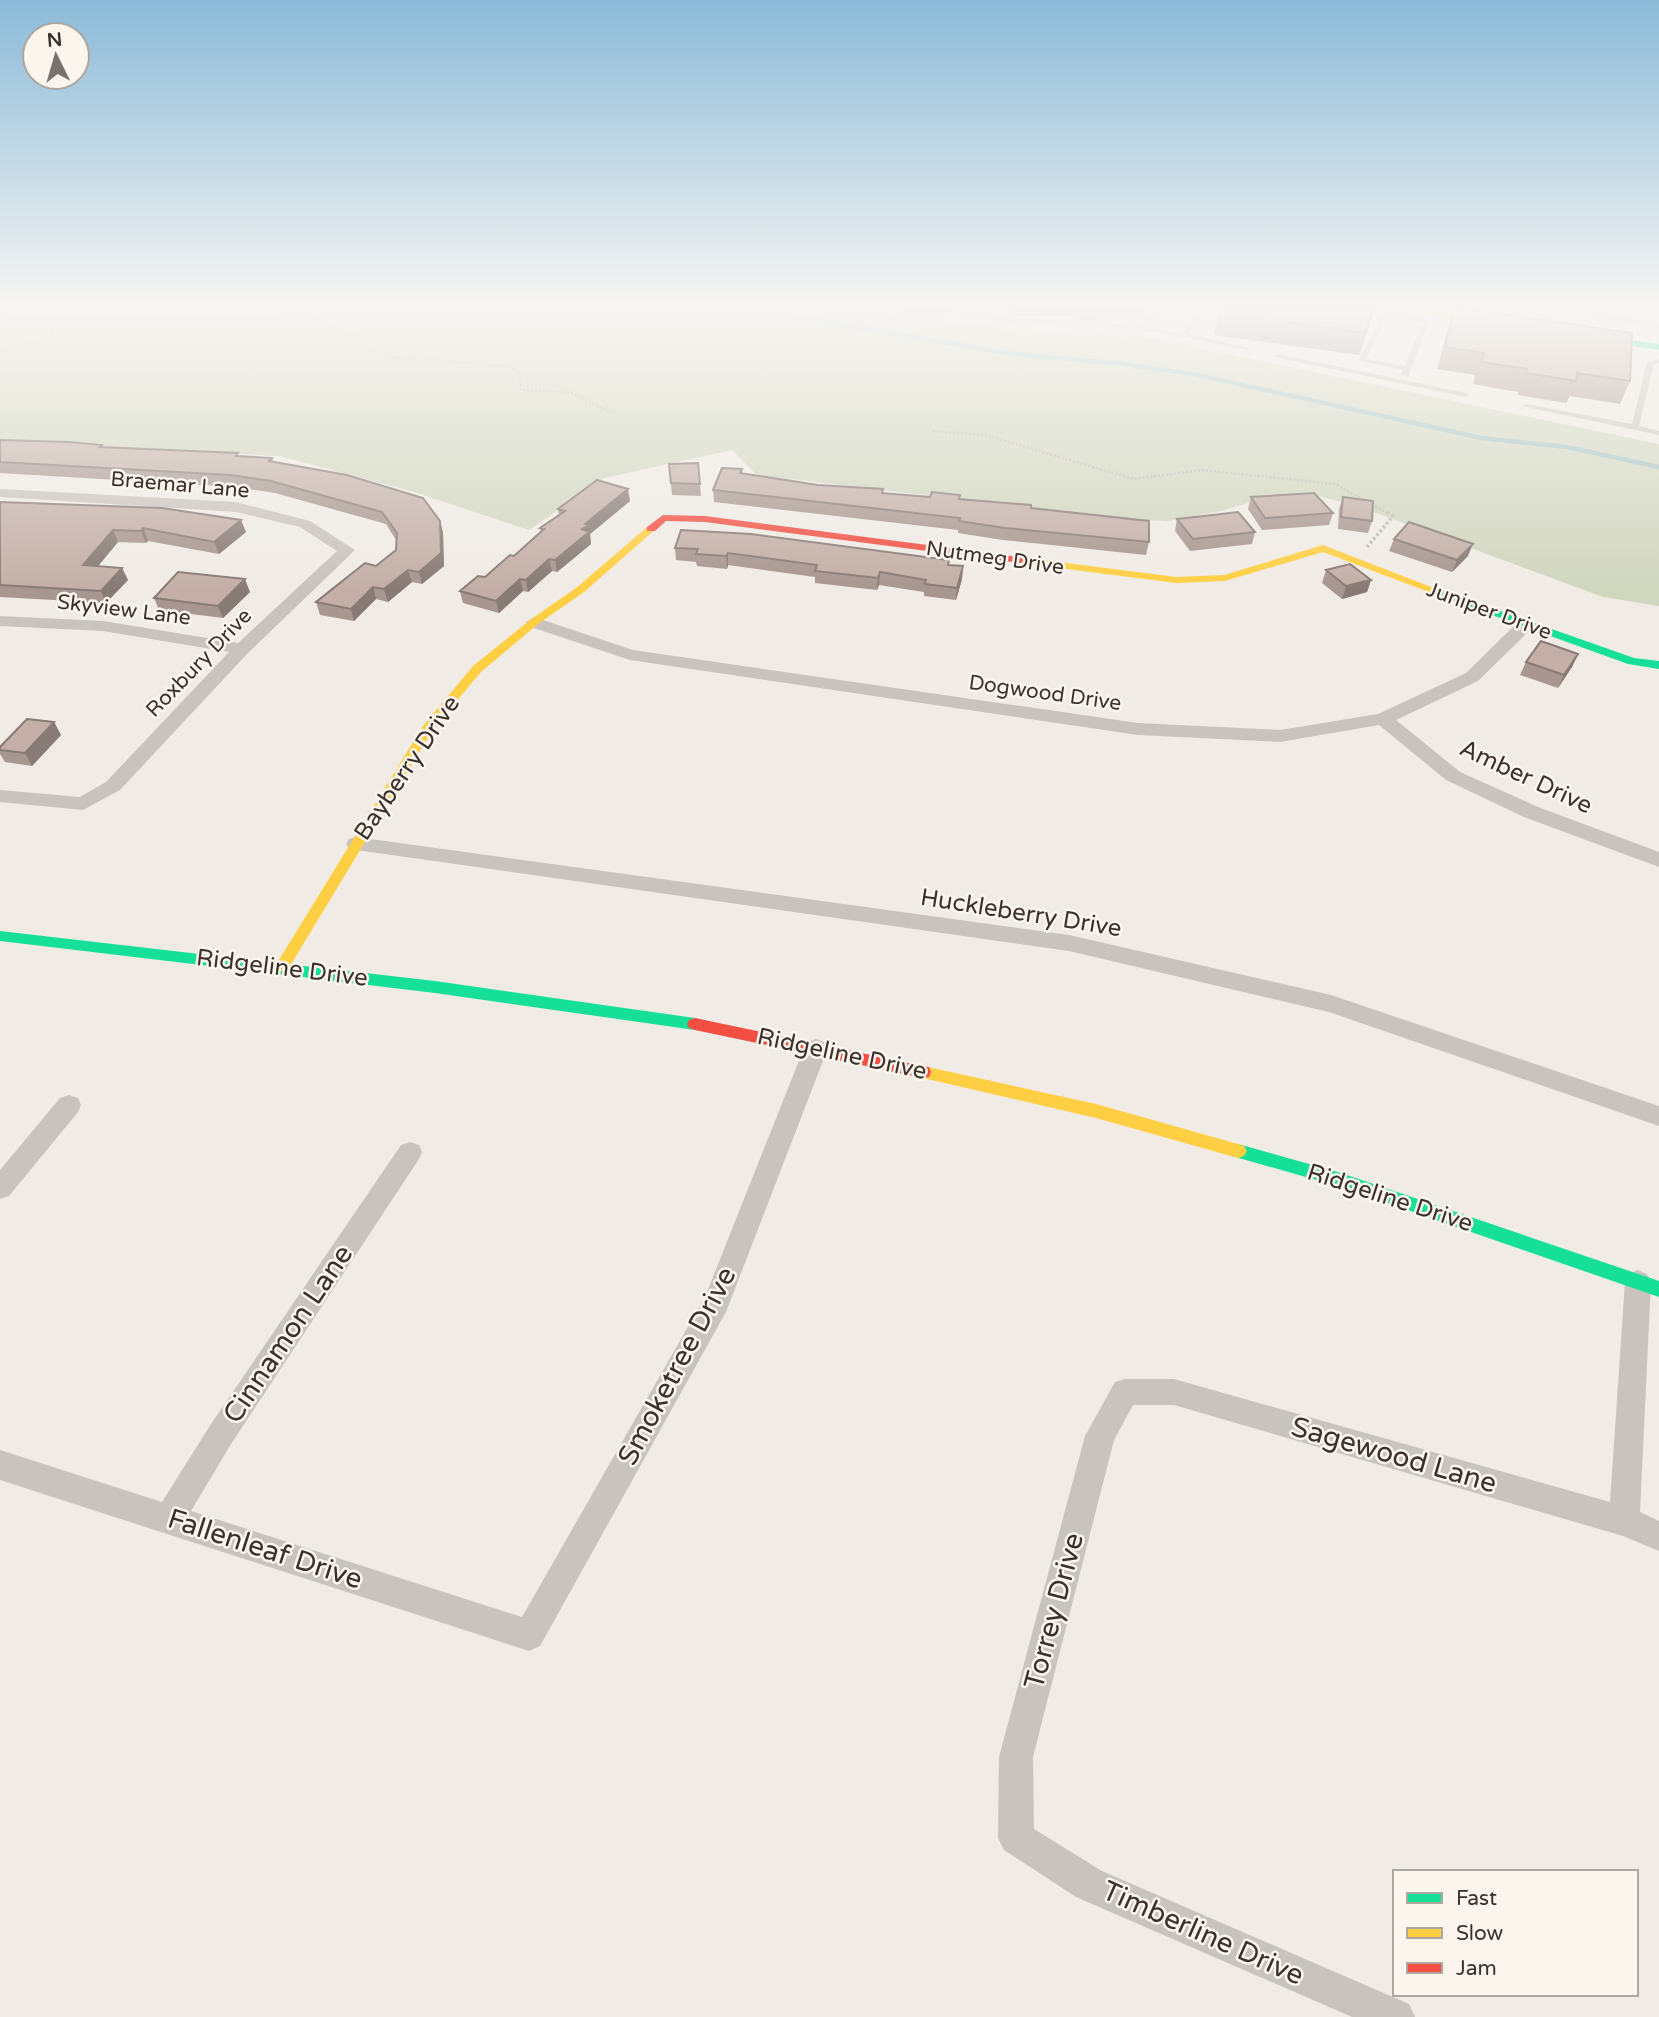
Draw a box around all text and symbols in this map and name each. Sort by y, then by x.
north arrow [21,21,91,91]
text: N [46,28,63,52]
street label: Braemar Lane [110,466,251,504]
street label: Nutmeg Drive [924,536,1066,580]
street label: Juniper Drive [1423,577,1555,645]
street label: Skyview Lane [56,589,192,631]
street label: Roxbury Drive [141,603,257,723]
street label: Dogwood Drive [967,670,1123,716]
street label: Bayberry Drive [348,690,466,846]
street label: Amber Drive [1455,734,1597,820]
street label: Huckleberry Drive [918,883,1124,943]
street label: Ridgeline Drive [195,943,369,993]
street label: Ridgeline Drive [755,1022,929,1086]
street label: Ridgeline Drive [1304,1158,1476,1238]
street label: Cinnamon Lane [216,1238,360,1430]
street label: Smoketree Drive [610,1261,744,1471]
street label: Sagewood Lane [1287,1409,1501,1501]
street label: Fallenleaf Drive [163,1502,367,1596]
street label: Torrey Drive [1017,1529,1091,1693]
legend [1393,1870,1638,1996]
street label: Timberline Drive [1097,1873,1309,1993]
text: Fast [1456,1886,1497,1911]
text: Slow [1456,1921,1504,1946]
text: Jam [1456,1956,1497,1981]

